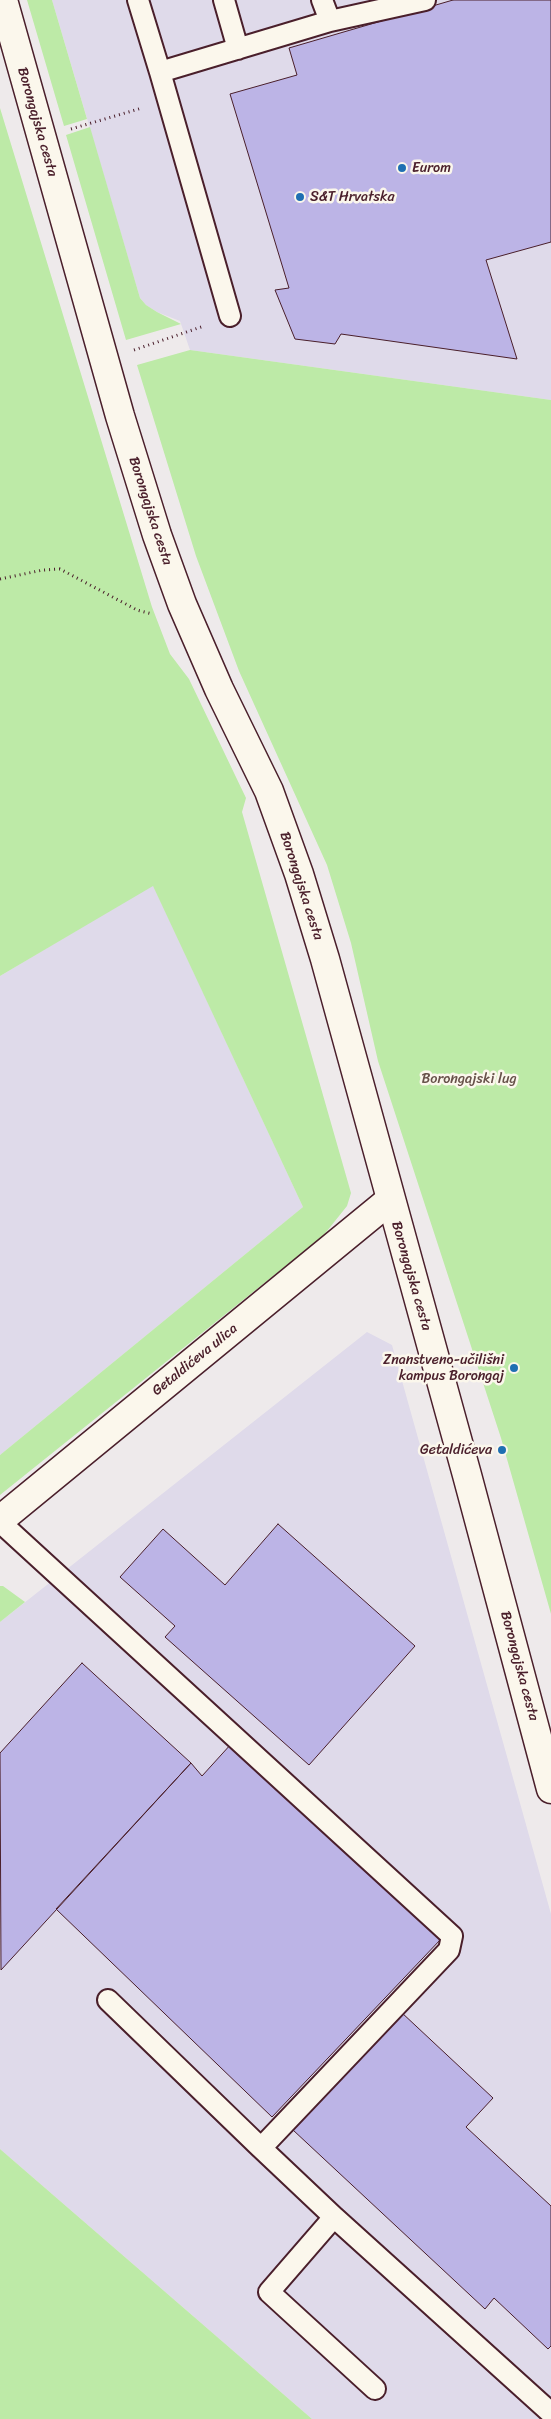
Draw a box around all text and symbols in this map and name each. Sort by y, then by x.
street label: Borongajska cesta [13,65,61,179]
place label: Eurom [412,160,451,176]
marker: Eurom [396,162,408,174]
place label: S&T Hrvatska [310,189,394,205]
marker: S&T Hrvatska [294,191,306,203]
street label: Borongajska cesta [125,455,175,567]
street label: Borongajska cesta [276,830,326,942]
park label: Borongajski lug [422,1071,516,1087]
street label: Borongajska cesta [387,1219,435,1333]
street label: Getaldićeva ulica [149,1320,241,1400]
place label: Znanstveno-učilišni kampus Borongaj [383,1352,504,1384]
marker: Znanstveno-učilišni kampus Borongaj [508,1362,520,1374]
place label: Getaldićeva [420,1442,492,1458]
marker: Getaldićeva [496,1444,508,1456]
street label: Borongajska cesta [496,1609,542,1723]

